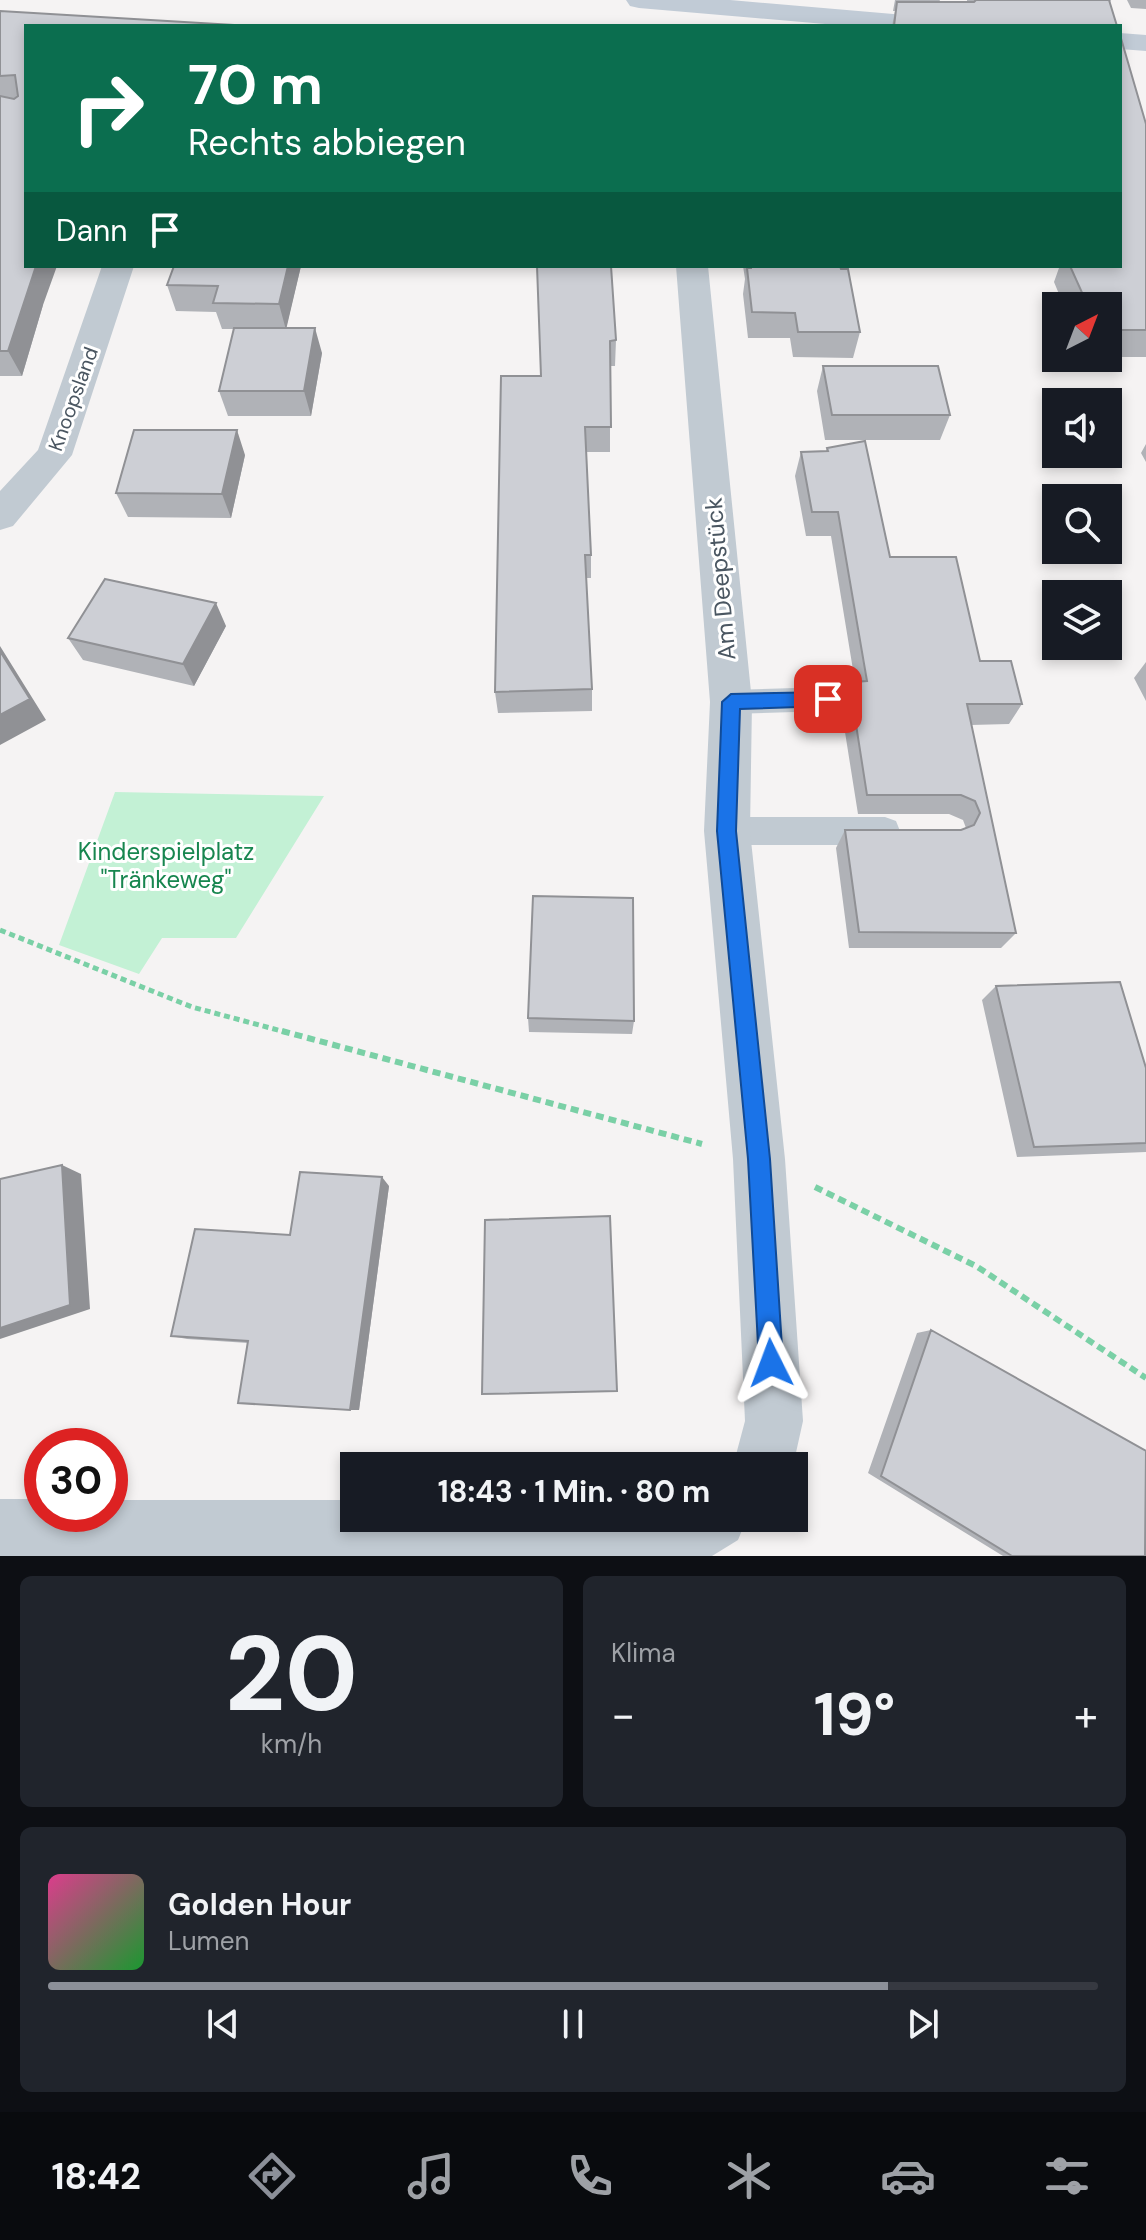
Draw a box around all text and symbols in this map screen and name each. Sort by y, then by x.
text: 70 m [188,48,323,121]
icon: right [56,56,160,160]
text: Rechts abbiegen [188,119,466,166]
icon: arrive [143,208,187,252]
text: Dann [56,211,127,250]
north arrow [1042,292,1122,372]
map controls [1042,292,1122,660]
street label: Knoopsland [42,343,104,455]
button: sound [1042,388,1122,468]
button: search [1042,484,1122,564]
street label: Am Deepstück [697,496,743,662]
button: layers [1042,580,1122,660]
pin [794,665,862,733]
icon: arrive [806,677,850,721]
park label: Kinderspielplatz "Tränkeweg" [78,836,254,895]
position arrow [729,1321,813,1405]
speed limit sign: 30 [24,1428,128,1532]
text: 18:43 · 1 Min. · 80 m [438,1472,710,1511]
text: 20 [225,1607,358,1742]
text: Klima [611,1636,676,1670]
text: 19° [814,1675,895,1754]
text: − [611,1686,635,1744]
text: + [1074,1686,1098,1744]
text: km/h [261,1727,322,1761]
text: Golden Hour [168,1885,351,1924]
text: Lumen [168,1924,249,1958]
icon: previous [201,2002,245,2046]
icon: pause [551,2002,595,2046]
icon: next [901,2002,945,2046]
icon: directions [244,2148,300,2204]
icon: music [403,2148,459,2204]
icon: phone [562,2148,618,2204]
icon: climate [721,2148,777,2204]
icon: car [880,2148,936,2204]
icon: filters [1039,2148,1095,2204]
text: 18:42 [51,2153,141,2200]

